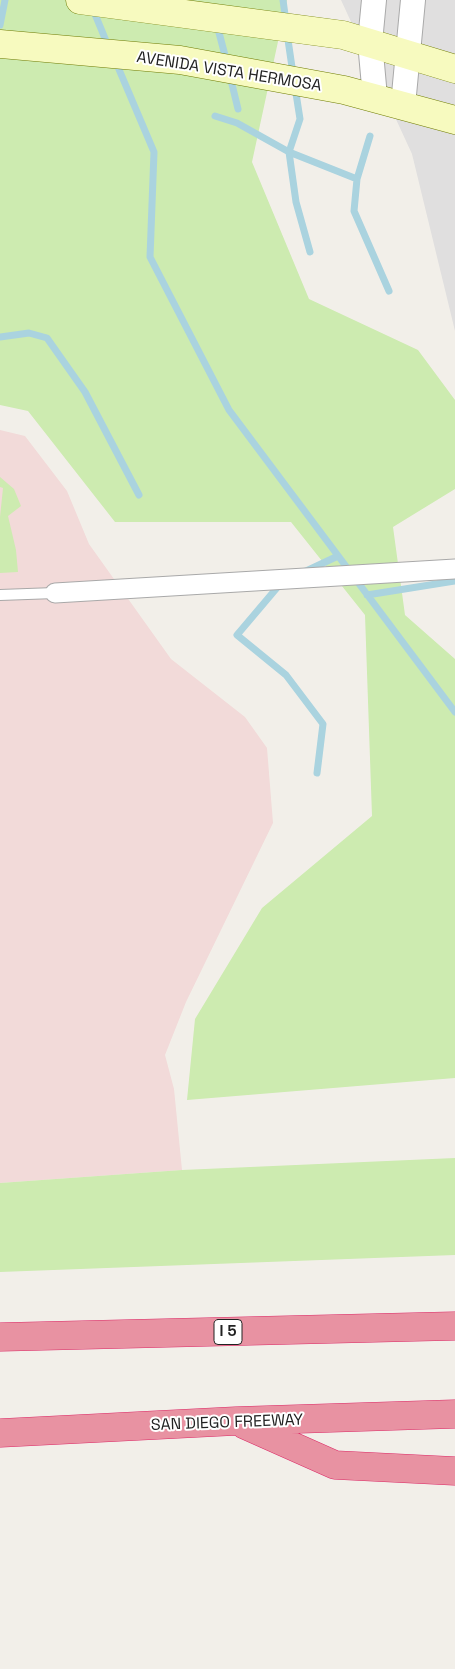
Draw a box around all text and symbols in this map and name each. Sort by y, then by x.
street label: AVENIDA VISTA HERMOSA [135,48,323,96]
road number: I 5 [214,1320,242,1344]
street label: SAN DIEGO FREEWAY [150,1411,304,1435]

